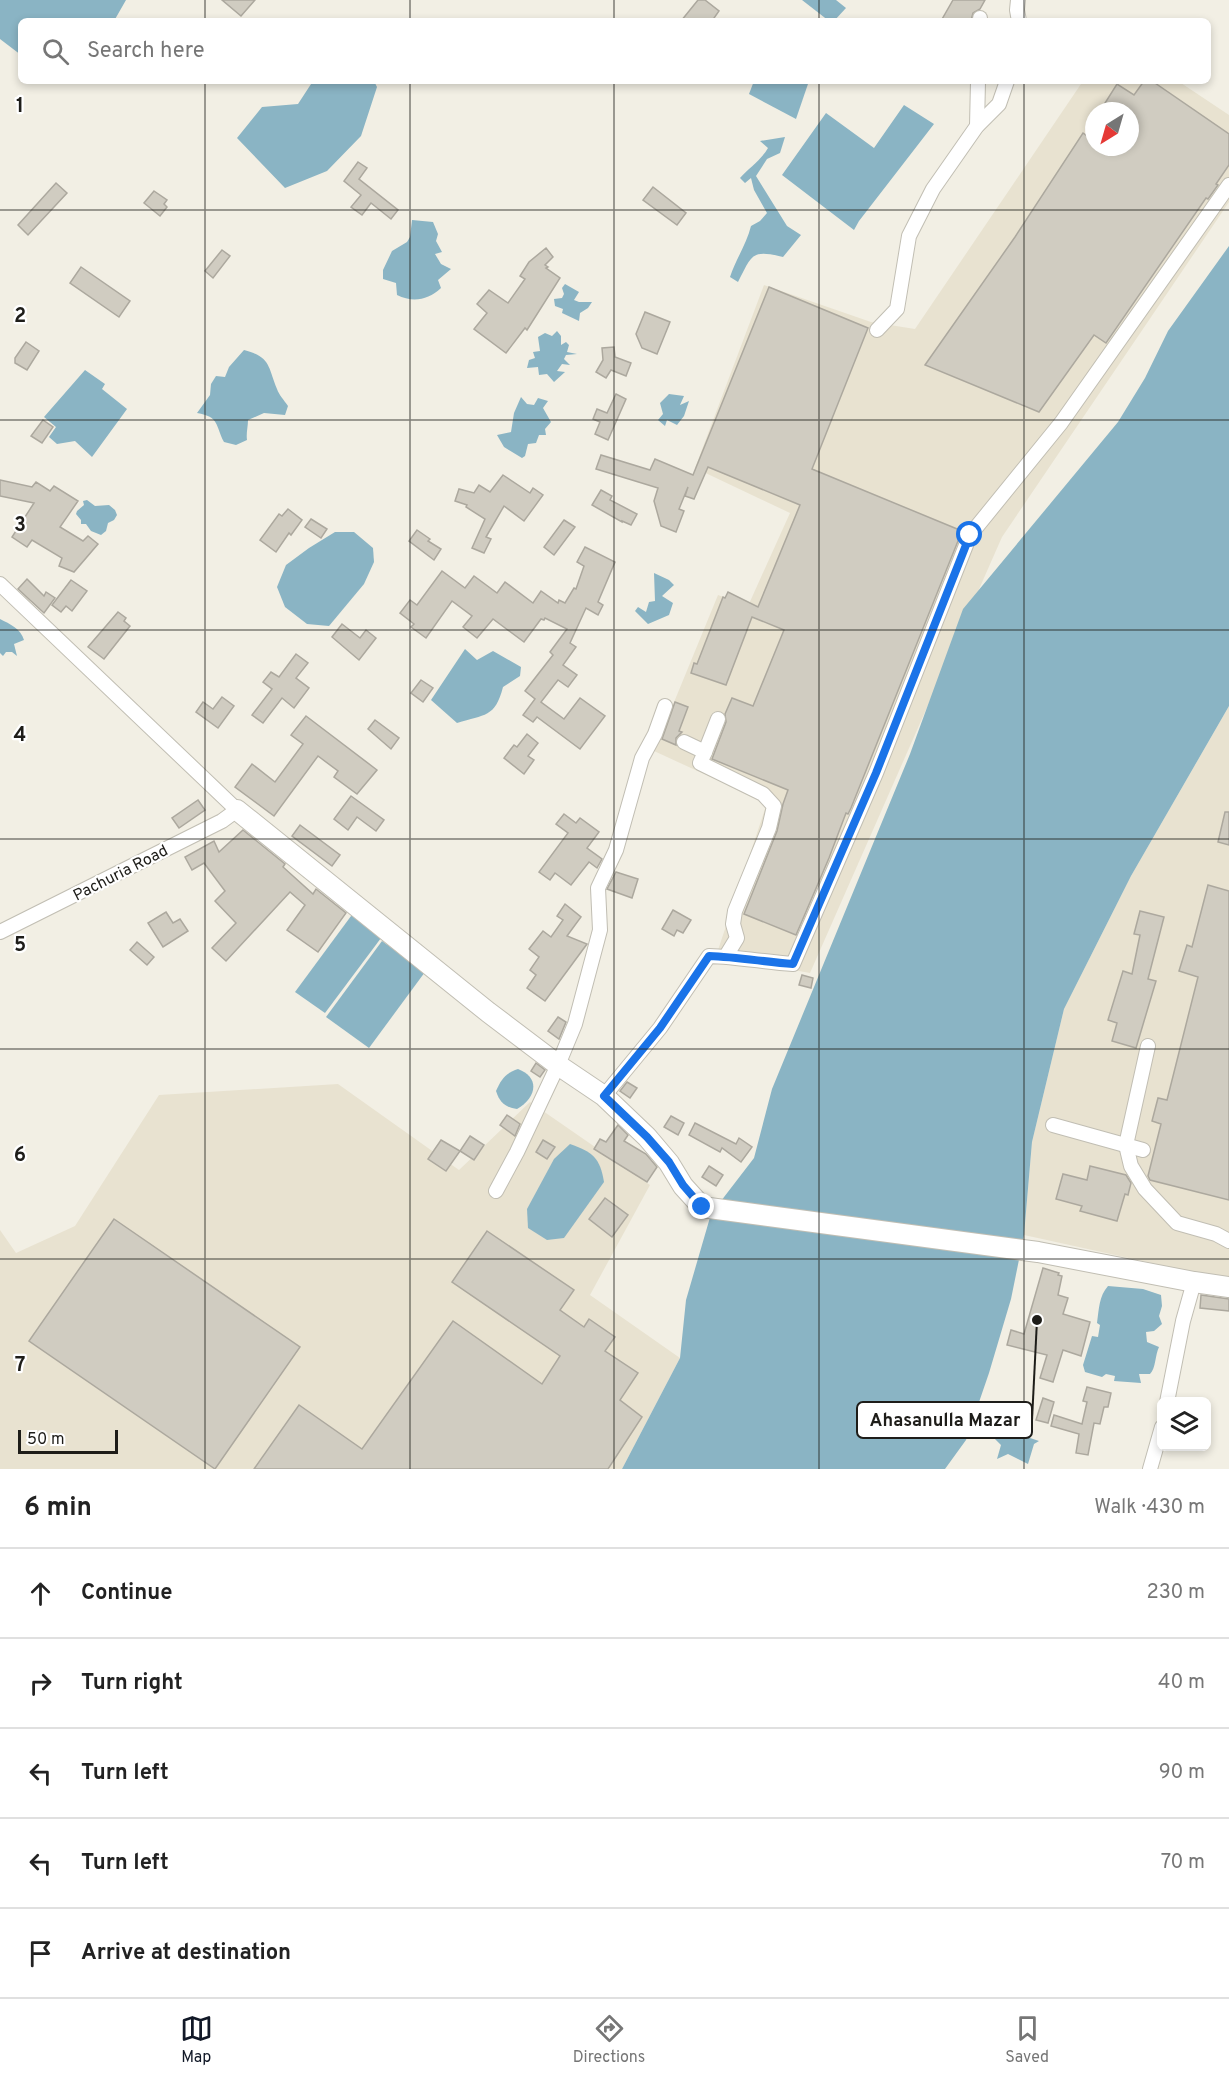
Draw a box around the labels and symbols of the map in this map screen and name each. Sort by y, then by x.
text: 1 [16,94,24,120]
north arrow [1085,102,1139,156]
text: 2 [14,304,26,330]
text: 3 [14,513,26,539]
route start [956,521,982,547]
text: 4 [14,723,26,749]
street label: Pachuria Road [70,841,172,906]
text: 5 [14,933,26,959]
text: 6 [14,1143,26,1169]
route end [688,1193,714,1219]
text: 7 [15,1353,25,1379]
callout: Ahasanulla Mazar [857,1402,1032,1438]
text: Ahasanulla Mazar [870,1410,1021,1433]
scale bar [18,1427,118,1454]

